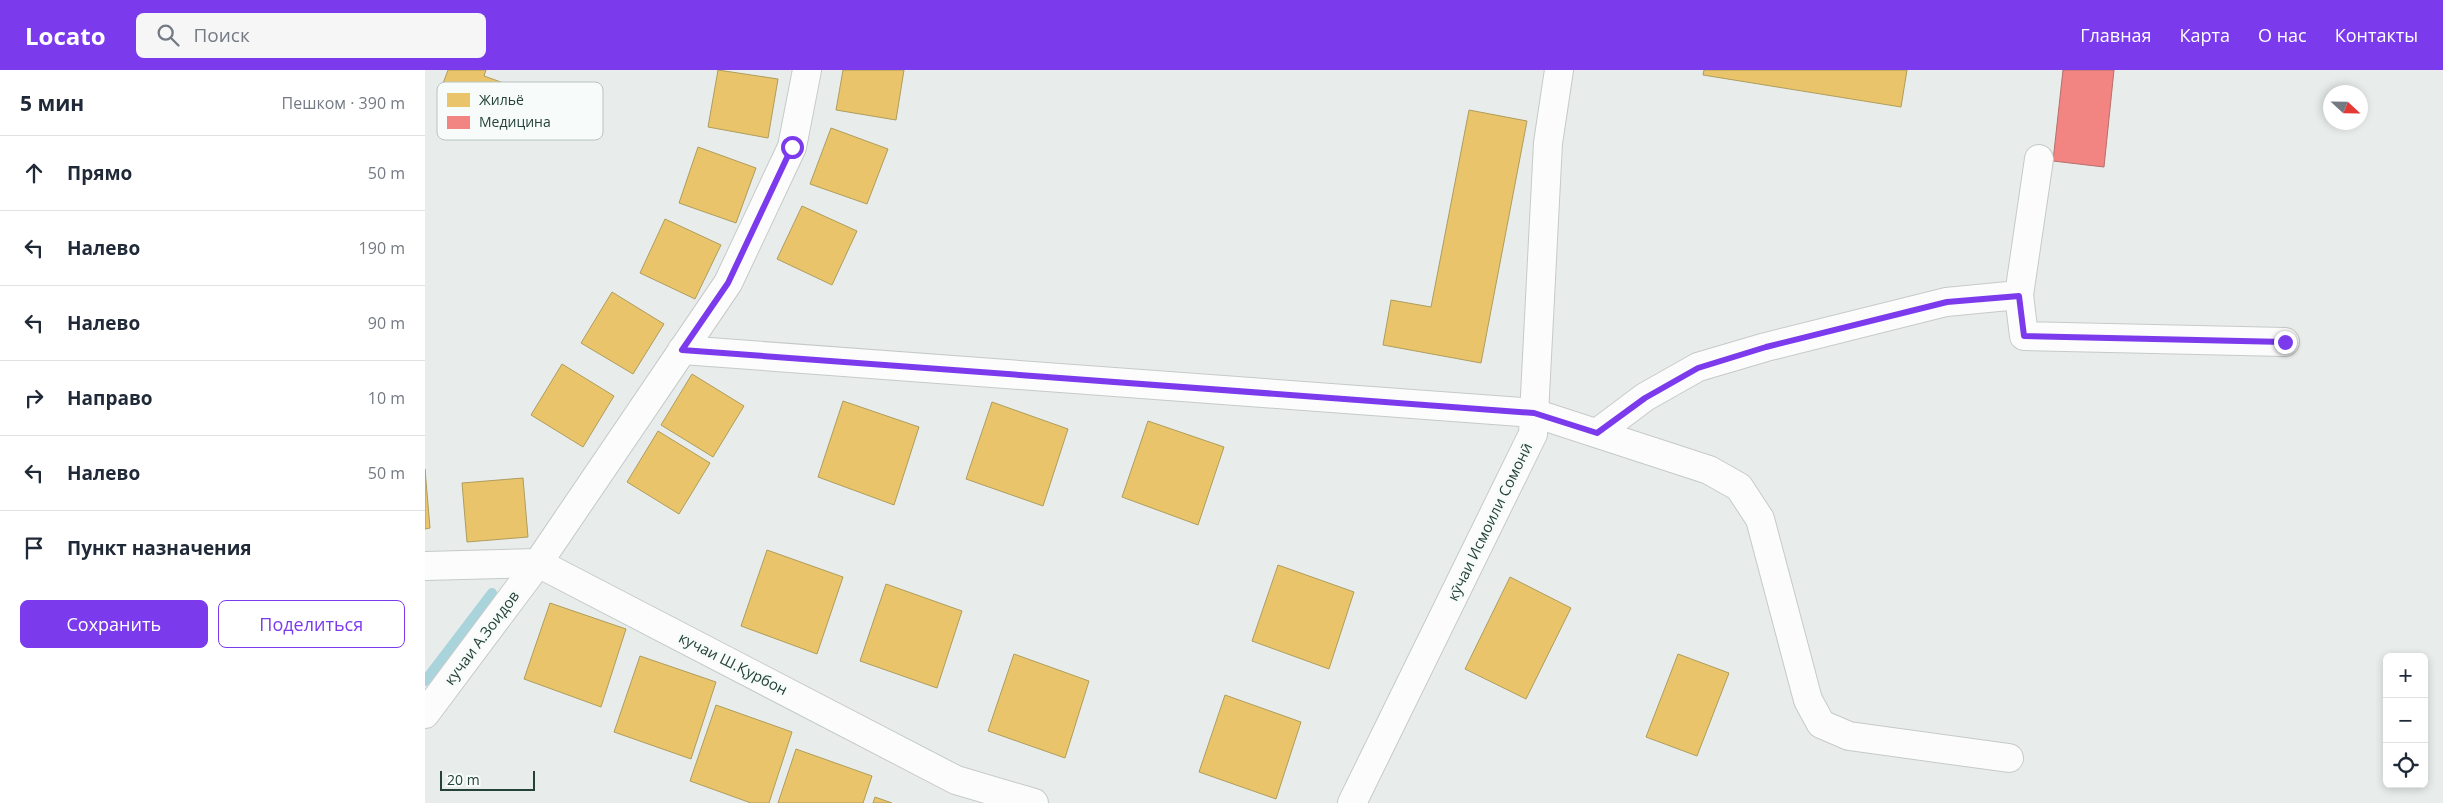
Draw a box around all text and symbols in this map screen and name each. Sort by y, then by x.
search box [136,13,486,58]
text: Locato [25,19,106,52]
icon: search [154,21,182,49]
text: Поиск [194,22,250,48]
text: Главная [2080,23,2152,47]
text: Карта [2180,23,2230,47]
text: О нас [2258,23,2307,47]
text: Контакты [2335,23,2418,47]
legend [437,82,603,140]
north arrow [2323,85,2368,130]
text: 5 мин [20,89,84,117]
text: Жильё [479,90,524,109]
text: Пешком · 390 m [282,92,405,114]
text: Медицина [479,112,551,131]
route start [781,136,804,159]
icon: ahead [20,159,48,187]
text: Прямо [67,160,132,186]
text: 50 m [368,162,405,184]
icon: left [20,234,48,262]
text: Налево [67,235,140,261]
text: 190 m [359,237,405,259]
icon: left [20,309,48,337]
text: Налево [67,310,140,336]
text: 90 m [368,312,405,334]
route end [2274,331,2297,354]
icon: right [20,384,48,412]
text: Направо [67,385,153,411]
text: 10 m [368,387,405,409]
street label: кӯчаи Исмоили Сомонӣ [1442,439,1536,604]
icon: left [20,459,48,487]
text: Налево [67,460,140,486]
text: 50 m [368,462,405,484]
icon: arrive [20,534,48,562]
text: Пункт назначения [67,535,252,561]
street label: кучаи А.Зоидов [439,586,523,689]
button: Сохранить [20,600,208,648]
button: Поделиться [218,600,405,648]
street label: кучаи Ш.Қурбон [676,627,791,699]
map controls [2383,653,2428,788]
button: + [2383,653,2428,698]
button: − [2383,698,2428,743]
button: locate [2383,743,2428,788]
scale bar [440,768,535,791]
text: 20 m [447,770,480,789]

